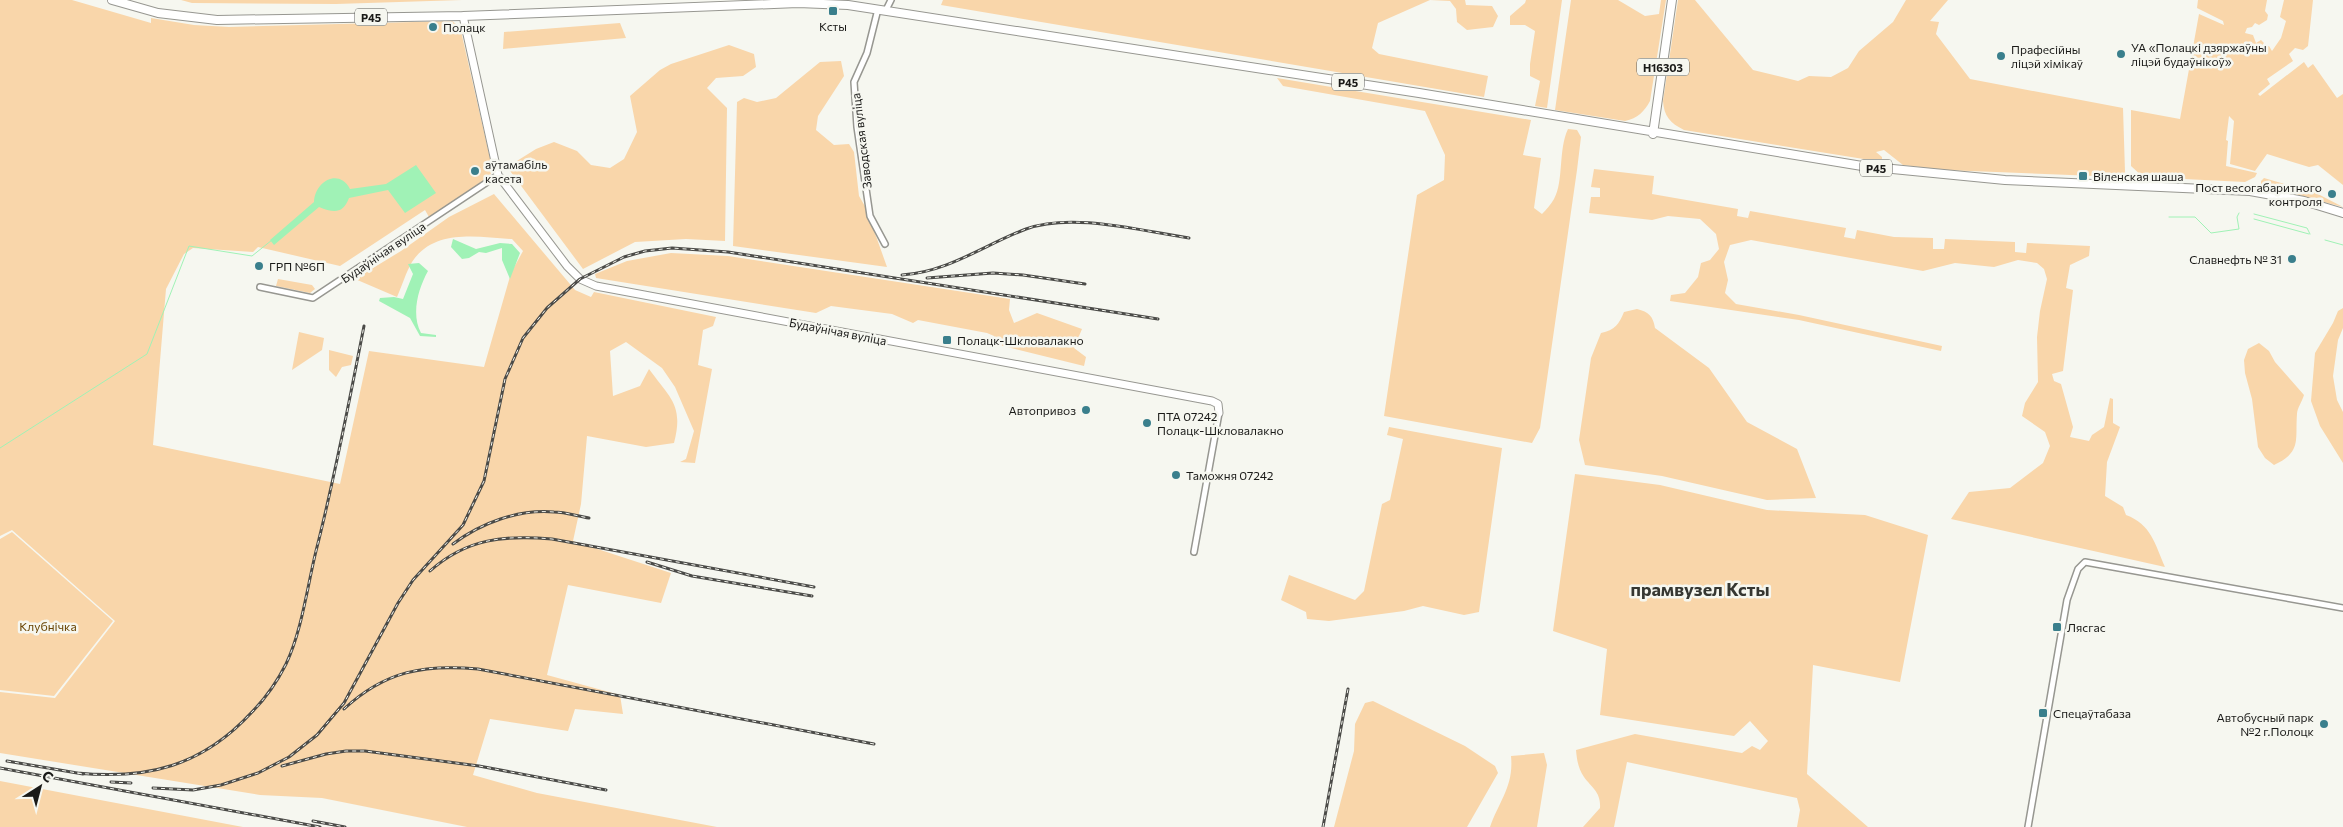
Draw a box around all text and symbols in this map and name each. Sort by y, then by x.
marker: Ксты [827,5,839,17]
road number: Р45 [355,8,387,26]
place label: Ксты [819,19,847,33]
place label: Полацк [443,20,486,34]
marker: Полацк [427,21,439,33]
place label: УА «Полацкі дзяржаўны ліцэй будаўнікоў» [2131,40,2267,68]
place label: Прафесійны ліцэй хімікаў [2011,42,2083,70]
marker: УА «Полацкі дзяржаўны ліцэй будаўнікоў» [2115,48,2127,60]
marker: Прафесійны ліцэй хімікаў [1995,50,2007,62]
road number: Н16303 [1637,58,1689,76]
road number: Р45 [1332,74,1364,90]
street label: Заводская вуліца [848,92,874,190]
place label: аўтамабіль касета [485,157,547,185]
road number: Р45 [1860,160,1892,177]
marker: аўтамабіль касета [469,165,481,177]
place label: Віленская шаша [2093,169,2184,183]
marker: Віленская шаша [2077,170,2089,182]
place label: Пост весогабаритного контроля [2195,180,2322,208]
marker: Пост весогабаритного контроля [2326,188,2338,200]
street label: Будаўнічая вуліца [338,219,428,285]
place label: Славнефть № 31 [2189,252,2282,266]
marker: Славнефть № 31 [2286,253,2298,265]
place label: ГРП №6П [269,259,325,273]
marker: ГРП №6П [253,260,265,272]
street label: Будаўнічая вуліца [788,315,888,347]
place label: Полацк-Шкловалакно [957,333,1084,347]
marker: Полацк-Шкловалакно [941,334,953,346]
place label: Автопривоз [1009,403,1076,417]
marker: Автопривоз [1080,404,1092,416]
place label: ПТА 07242 Полацк-Шкловалакно [1157,409,1284,437]
marker: ПТА 07242 Полацк-Шкловалакно [1141,417,1153,429]
place label: Таможня 07242 [1186,468,1274,482]
marker: Таможня 07242 [1170,469,1182,481]
district label: прамвузел Ксты [1630,578,1770,600]
park label: Клубнічка [19,619,77,633]
place label: Лясгас [2067,620,2106,634]
marker: Лясгас [2051,621,2063,633]
place label: Спецаўтабаза [2053,706,2131,720]
marker: Спецаўтабаза [2037,707,2049,719]
place label: Автобусный парк №2 г.Полоцк [2216,710,2315,738]
marker: Автобусный парк №2 г.Полоцк [2318,718,2330,730]
north arrow [15,762,65,812]
text: С [39,766,57,786]

